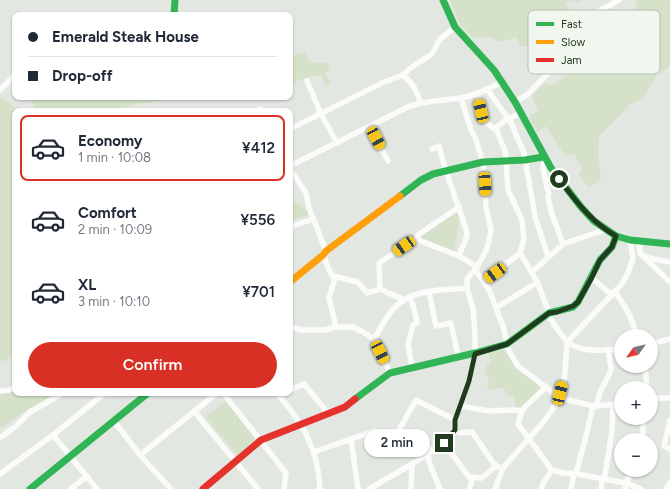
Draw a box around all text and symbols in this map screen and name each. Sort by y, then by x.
legend [528,10,660,74]
text: Fast [561,18,582,31]
text: Emerald Steak House [52,28,199,46]
text: Slow [561,36,585,49]
text: Jam [561,54,582,67]
text: Drop-off [52,67,113,85]
car [472,98,490,124]
car [365,125,387,151]
icon: car [30,130,66,166]
text: Economy [78,132,143,150]
text: ¥412 [242,139,275,157]
text: 1 min · 10:08 [78,150,151,165]
route start [550,170,568,188]
car [478,172,492,196]
icon: car [30,202,66,238]
text: Comfort [78,204,137,222]
text: ¥556 [240,211,275,229]
text: 2 min · 10:09 [78,222,152,237]
car [391,234,417,258]
car [482,261,508,285]
icon: car [30,274,66,310]
text: XL [78,276,96,294]
text: ¥701 [242,283,275,301]
text: 3 min · 10:10 [78,294,150,309]
north arrow [614,329,658,373]
map controls [614,329,658,477]
car [369,339,391,365]
button: Confirm [28,342,277,388]
car [551,380,569,406]
button: + [614,381,658,425]
callout: 2 min [364,429,430,457]
button: − [614,433,658,477]
route end [435,434,453,452]
text: 2 min [381,435,413,450]

